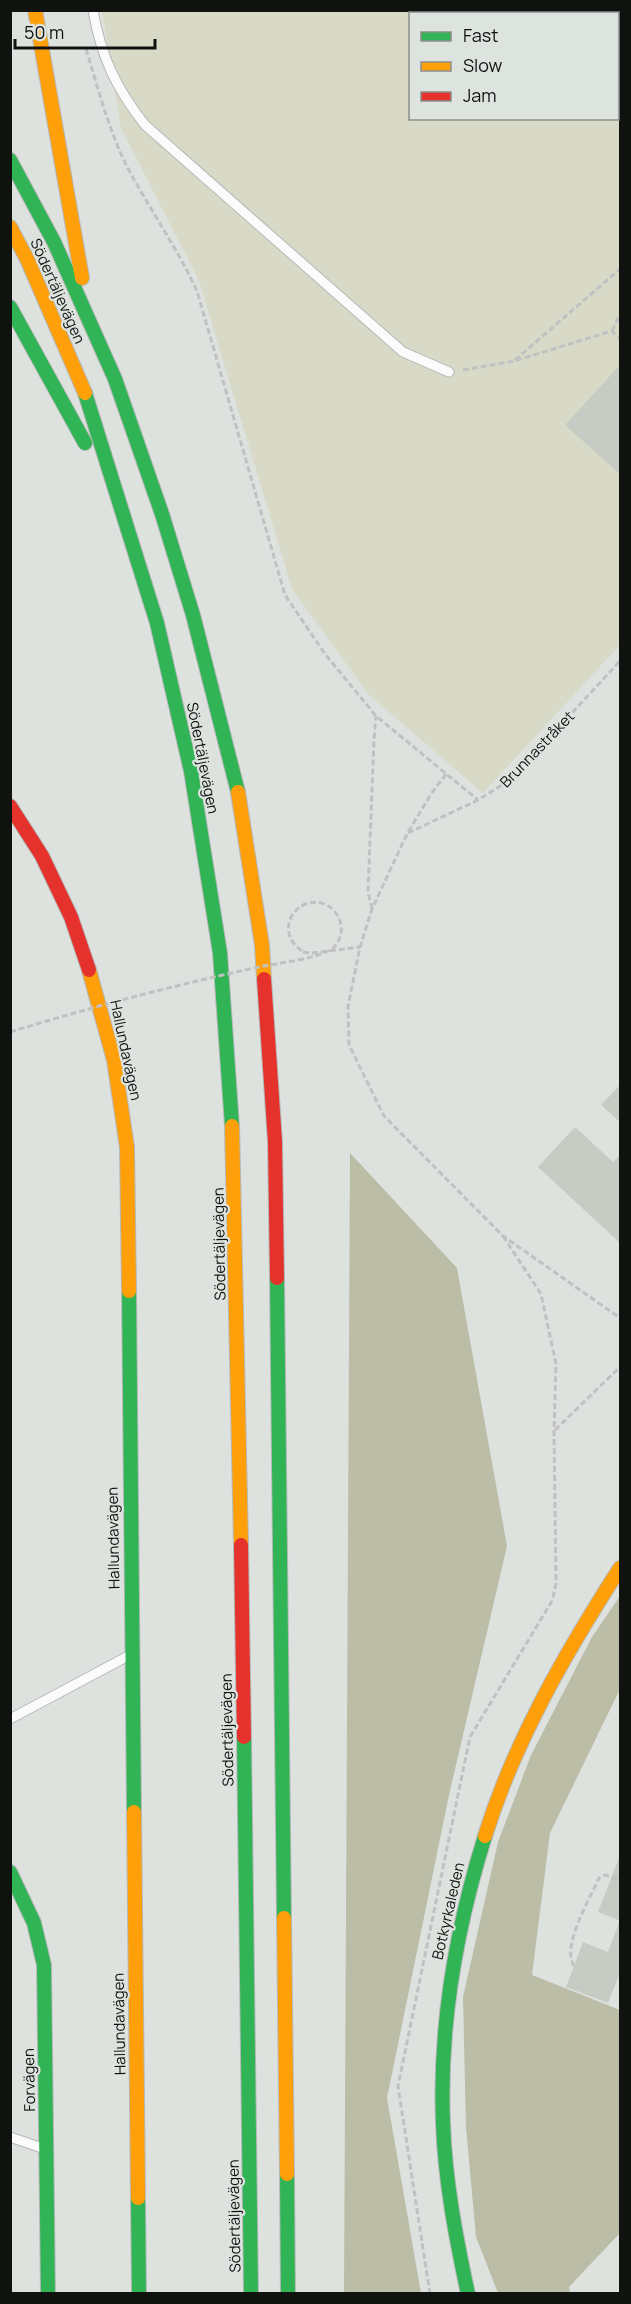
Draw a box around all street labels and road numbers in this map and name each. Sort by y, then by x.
street label: Södertäljevägen [25,235,91,347]
street label: Södertäljevägen [182,700,224,816]
street label: Brunnastråket [495,706,579,792]
street label: Hallundavägen [105,998,147,1102]
street label: Södertäljevägen [208,1187,230,1301]
street label: Hallundavägen [102,1487,124,1589]
street label: Södertäljevägen [216,1673,238,1787]
street label: Botkyrkaleden [427,1860,469,1962]
street label: Hallundavägen [108,1973,130,2075]
street label: Forvägen [18,2048,40,2112]
street label: Södertäljevägen [223,2159,245,2273]

